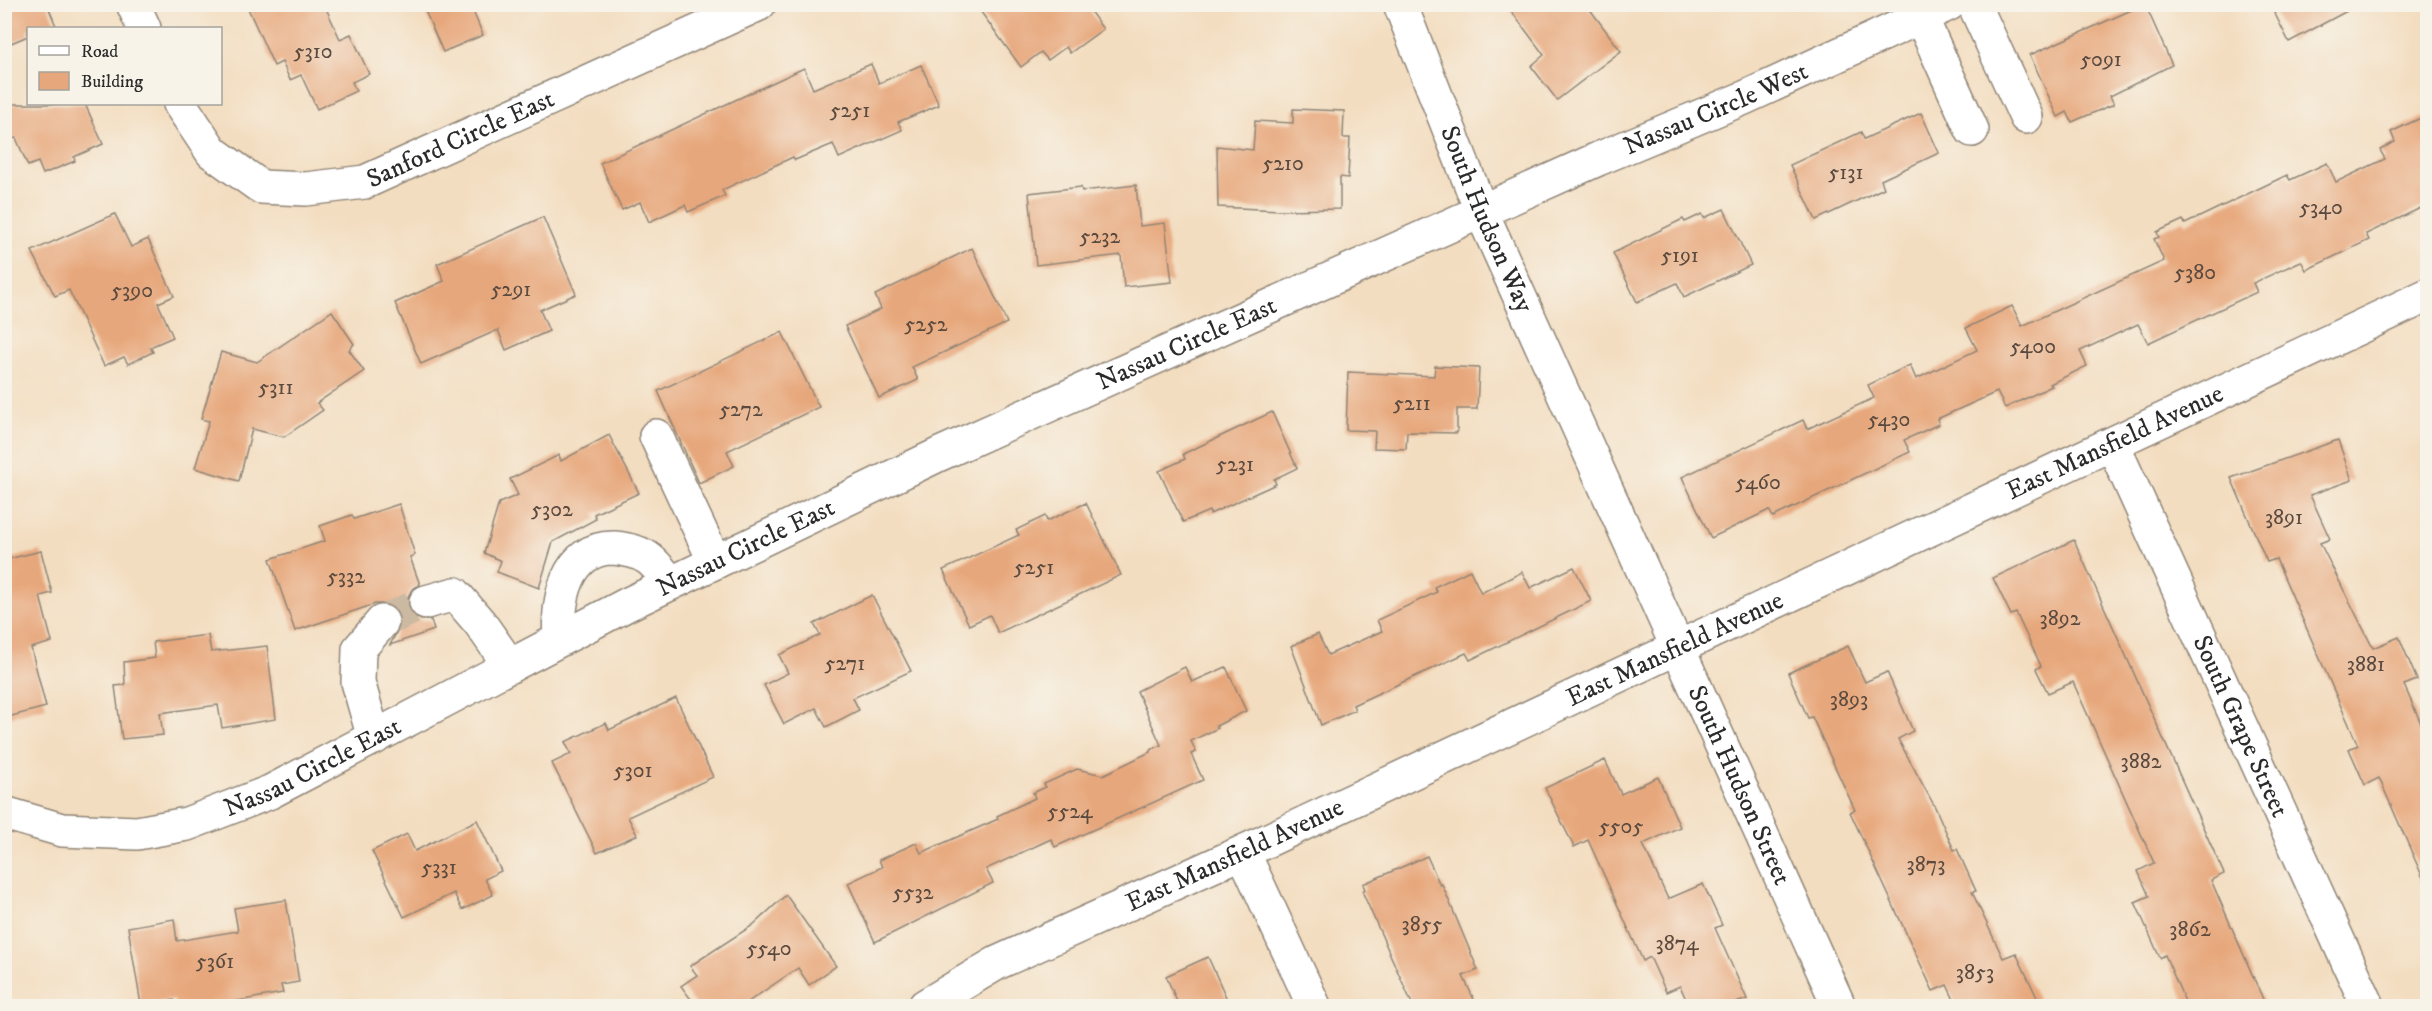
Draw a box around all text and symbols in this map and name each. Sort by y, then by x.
legend [27,27,222,105]
house number: 5310 [294,38,332,65]
text: Road [81,41,118,63]
house number: 5091 [2080,46,2122,73]
street label: Nassau Circle West [1619,54,1813,163]
text: Building [81,71,143,93]
street label: Sanford Circle East [361,82,559,196]
house number: 5251 [830,97,870,124]
street label: South Hudson Way [1433,121,1541,318]
house number: 5210 [1262,150,1304,177]
house number: 5131 [1828,159,1864,186]
house number: 5340 [2299,194,2343,221]
house number: 5232 [1080,223,1121,250]
house number: 5191 [1661,242,1699,269]
house number: 5380 [2174,259,2216,286]
house number: 5291 [491,276,531,303]
house number: 5390 [111,277,153,304]
street label: Nassau Circle East [1091,289,1282,398]
house number: 5252 [904,311,948,338]
house number: 5400 [2010,333,2056,360]
house number: 5311 [258,374,294,401]
street label: East Mansfield Avenue [2001,377,2229,507]
house number: 5211 [1393,390,1431,417]
house number: 5272 [719,396,763,423]
house number: 5430 [1868,406,1910,433]
house number: 5231 [1216,451,1254,478]
house number: 5460 [1735,469,1781,496]
street label: Nassau Circle East [651,491,840,604]
house number: 5302 [531,496,573,523]
house number: 3891 [2265,504,2303,531]
house number: 5251 [1014,554,1054,581]
house number: 5332 [327,563,365,590]
street label: East Mansfield Avenue [1561,584,1789,714]
house number: 3892 [2039,605,2081,632]
street label: South Grape Street [2185,630,2296,822]
house number: 5271 [825,650,865,677]
house number: 3881 [2347,651,2385,678]
street label: South Hudson Street [1680,680,1799,890]
house number: 3893 [1830,686,1868,713]
street label: Nassau Circle East [219,710,407,825]
house number: 3882 [2120,748,2162,775]
house number: 5301 [614,757,652,784]
street label: East Mansfield Avenue [1121,791,1349,919]
house number: 5524 [1047,798,1094,825]
house number: 5505 [1599,813,1643,840]
house number: 3873 [1906,851,1946,878]
house number: 5331 [421,854,457,881]
house number: 5532 [893,879,934,906]
house number: 3855 [1401,911,1443,938]
house number: 3862 [2169,916,2211,943]
house number: 3874 [1655,930,1700,957]
house number: 5540 [746,935,792,962]
house number: 5361 [196,948,234,975]
house number: 3853 [1956,959,1994,986]

